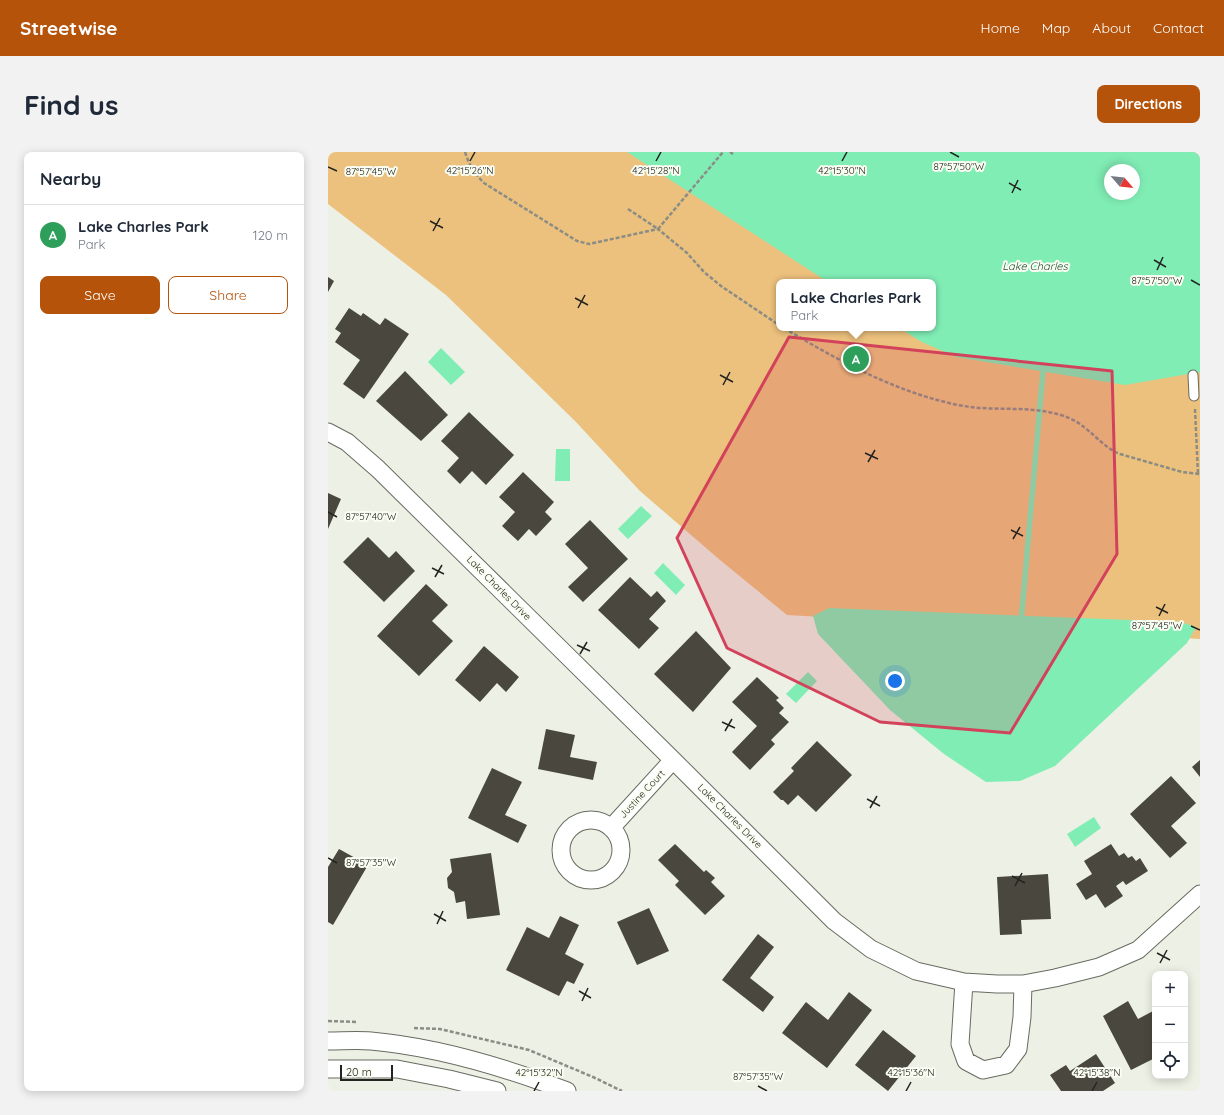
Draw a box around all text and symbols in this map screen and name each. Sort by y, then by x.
text: Streetwise [20,16,117,40]
text: Home [981,19,1020,37]
text: Map [1042,19,1070,37]
text: About [1092,19,1131,37]
text: Contact [1153,19,1204,37]
button: Directions [1097,85,1200,123]
text: Find us [24,87,118,122]
text: 87°57'50"W [934,160,985,173]
text: 42°15'26"N [446,164,494,177]
text: 42°15'28"N [632,164,680,177]
text: 42°15'30"N [818,164,866,177]
north arrow [1104,164,1140,200]
text: 87°57'45"W [346,165,397,178]
text: Nearby [40,168,101,189]
text: Lake Charles Park [78,217,209,236]
text: A [49,227,57,243]
text: 120 m [253,227,288,243]
text: Park [78,236,106,252]
water label: Lake Charles [1002,259,1069,273]
text: 87°57'50"W [1132,274,1183,287]
button: Save [40,276,160,314]
button: Share [168,276,288,314]
popup [776,279,936,331]
text: Lake Charles Park [791,288,921,307]
text: Park [791,307,818,323]
pin: A [843,344,869,374]
text: 87°57'40"W [346,510,397,523]
street label: Lake Charles Drive [464,553,534,623]
text: 87°57'45"W [1132,619,1183,632]
your location [885,671,905,691]
street label: Justine Court [616,767,668,821]
street label: Lake Charles Drive [695,781,765,851]
text: 87°57'35"W [346,856,396,869]
map controls [1152,971,1188,1079]
button: + [1152,971,1188,1007]
button: − [1152,1007,1188,1043]
button: locate [1152,1043,1188,1079]
scale bar [340,1063,393,1082]
text: 20 m [346,1065,372,1079]
text: 42°15'32"N [515,1066,563,1079]
text: 42°15'36"N [888,1066,934,1079]
text: 42°15'38"N [1074,1066,1120,1079]
text: 87°57'35"W [733,1070,783,1083]

